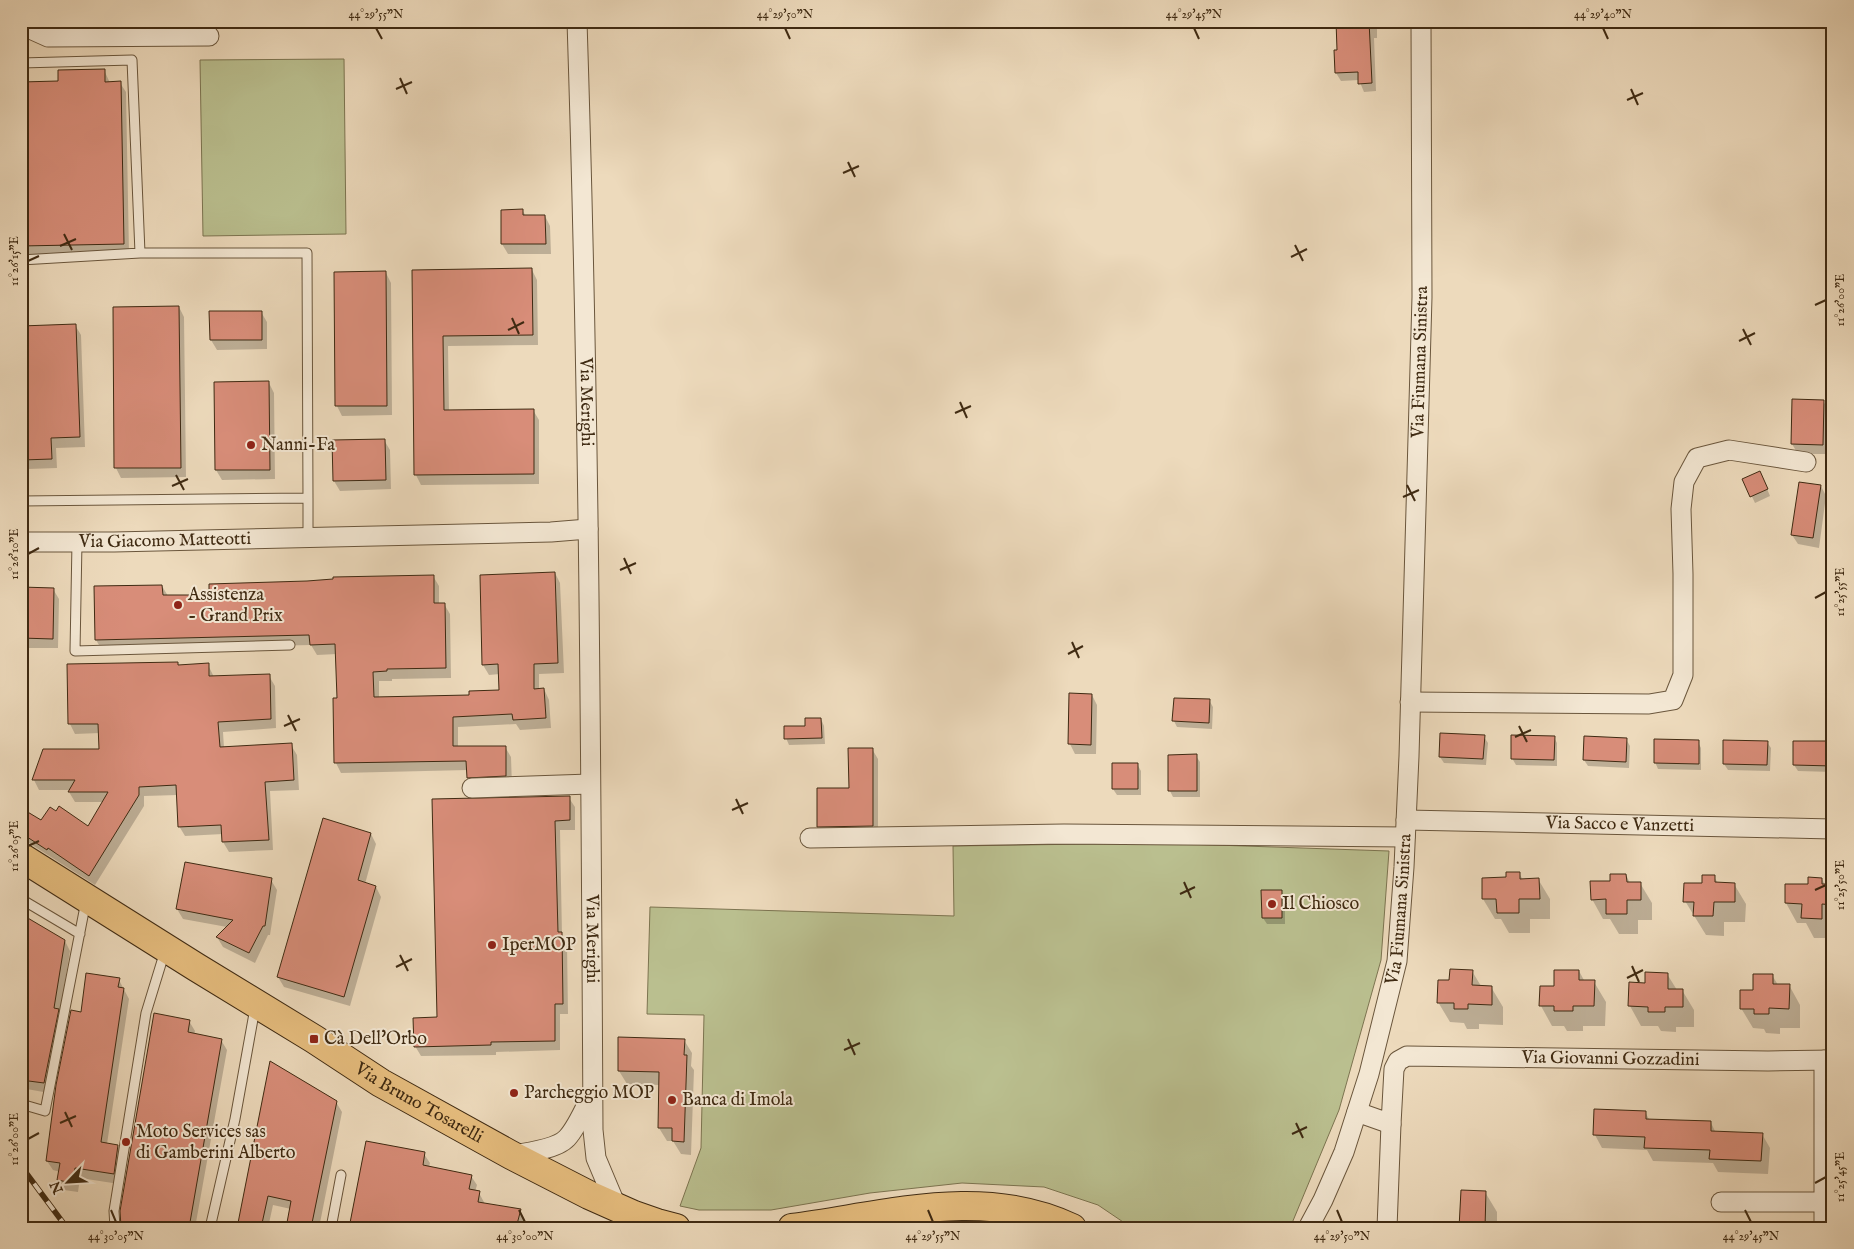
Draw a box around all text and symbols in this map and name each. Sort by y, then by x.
text: 44°29'55"N [349,7,404,22]
text: 44°29'50"N [757,7,814,22]
text: 44°29'45"N [1166,7,1223,22]
text: 44°29'40"N [1574,7,1633,22]
text: 11°26'15"E [7,236,22,286]
text: 11°26'00"E [1833,274,1848,326]
street label: Via Fiumana Sinistra [1406,286,1434,439]
street label: Via Merighi [574,356,598,447]
place label: Nanni-Fa [261,434,335,457]
marker: Nanni-Fa [245,439,257,451]
street label: Via Giacomo Matteotti [78,527,252,554]
text: 11°26'10"E [7,528,22,580]
text: 11°25'55"E [1833,568,1848,616]
place label: Assistenza - Grand Prix [187,584,283,628]
marker: Assistenza - Grand Prix [172,599,184,611]
street label: Via Sacco e Vanzetti [1544,811,1695,838]
text: 11°26'05"E [7,820,22,872]
street label: Via Fiumana Sinistra [1380,833,1417,989]
text: 11°25'50"E [1833,860,1848,910]
street label: Via Merighi [580,893,604,984]
place label: Il Chiosco [1282,893,1360,916]
marker: Il Chiosco [1266,898,1278,910]
place label: IperMOP [502,934,576,957]
marker: IperMOP [486,939,498,951]
place label: Cà Dell'Orbo [324,1028,427,1051]
marker: Cà Dell'Orbo [308,1033,320,1045]
street label: Via Giovanni Gozzadini [1520,1046,1700,1072]
street label: Via Bruno Tosarelli [349,1057,487,1149]
place label: Parcheggio MOP [524,1082,654,1105]
marker: Parcheggio MOP [508,1087,520,1099]
place label: Banca di Imola [682,1089,793,1112]
marker: Banca di Imola [666,1094,678,1106]
text: 11°26'00"E [7,1113,22,1165]
place label: Moto Services sas di Gamberini Alberto [136,1121,296,1165]
marker: Moto Services sas di Gamberini Alberto [120,1136,132,1148]
text: 11°25'45"E [1833,1152,1848,1202]
north arrow [42,1156,92,1206]
text: N [46,1178,68,1197]
text: 44°30'05"N [88,1229,145,1244]
text: 44°30'00"N [496,1229,554,1244]
text: 44°29'55"N [906,1229,961,1244]
text: 44°29'50"N [1314,1229,1371,1244]
text: 44°29'45"N [1723,1229,1780,1244]

